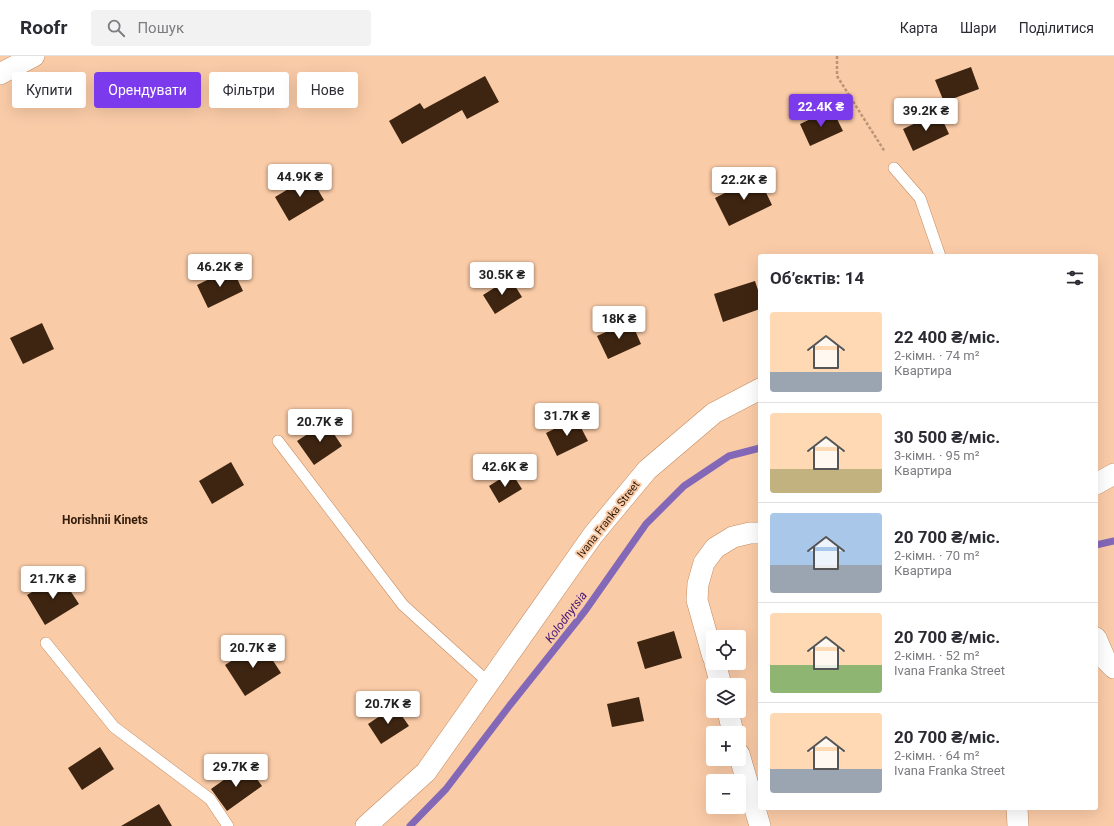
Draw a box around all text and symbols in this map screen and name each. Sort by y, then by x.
search box [91,10,371,46]
text: Roofr [20,16,67,39]
icon: search [105,17,127,39]
text: Пошук [137,19,184,37]
text: Карта [900,20,938,36]
text: Шари [960,20,997,36]
text: Поділитися [1019,20,1094,36]
chip: Купити [12,72,86,108]
chip: Орендувати [94,72,201,108]
chip: Фільтри [209,72,289,108]
chip: Нове [297,72,358,108]
pin: 22.4K ₴ [784,94,858,128]
pin: 39.2K ₴ [889,98,963,132]
text: 22.4K ₴ [798,99,844,114]
text: 39.2K ₴ [903,103,949,118]
pin: 44.9K ₴ [263,164,337,198]
pin: 22.2K ₴ [707,167,781,201]
text: 44.9K ₴ [277,169,323,184]
text: 22.2K ₴ [721,172,767,187]
pin: 46.2K ₴ [183,254,257,288]
text: 46.2K ₴ [197,259,243,274]
pin: 30.5K ₴ [465,262,539,296]
text: 30.5K ₴ [479,267,525,282]
icon: filters [1064,267,1086,289]
text: Об’єктів: 14 [770,268,864,288]
pin: 18K ₴ [591,306,647,340]
text: 18K ₴ [601,311,637,326]
text: 22 400 ₴/міс. [894,327,1000,347]
icon: home [802,328,850,376]
text: 2-кімн. · 74 m² [894,348,980,363]
text: Квартира [894,363,952,378]
pin: 31.7K ₴ [530,403,604,437]
text: 31.7K ₴ [544,408,590,423]
pin: 20.7K ₴ [283,409,357,443]
text: 20.7K ₴ [297,414,343,429]
text: 30 500 ₴/міс. [894,427,1000,447]
icon: home [802,429,850,477]
text: 3-кімн. · 95 m² [894,448,980,463]
pin: 42.6K ₴ [468,454,542,488]
text: 42.6K ₴ [482,459,528,474]
text: Квартира [894,463,952,478]
street label: Ivana Franka Street [574,478,643,560]
district label: Horishnii Kinets [62,513,148,527]
text: 20 700 ₴/міс. [894,527,1000,547]
icon: home [802,529,850,577]
text: 2-кімн. · 70 m² [894,548,980,563]
text: Квартира [894,563,952,578]
pin: 21.7K ₴ [16,566,90,600]
text: 21.7K ₴ [30,571,76,586]
water label: Kolodnytsia [542,589,590,645]
text: 20 700 ₴/міс. [894,627,1000,647]
icon: home [802,629,850,677]
map controls [706,630,746,814]
button: locate [706,630,746,670]
pin: 20.7K ₴ [216,635,290,669]
text: 20.7K ₴ [230,640,276,655]
text: 2-кімн. · 52 m² [894,648,980,663]
text: Ivana Franka Street [894,663,1005,678]
button: layers [706,678,746,718]
pin: 20.7K ₴ [351,691,425,725]
text: 20.7K ₴ [365,696,411,711]
button: + [706,726,746,766]
text: 20 700 ₴/міс. [894,727,1000,747]
icon: home [802,729,850,777]
text: 2-кімн. · 64 m² [894,748,980,763]
pin: 29.7K ₴ [199,754,273,788]
text: 29.7K ₴ [213,759,259,774]
text: Ivana Franka Street [894,763,1005,778]
button: − [706,774,746,814]

